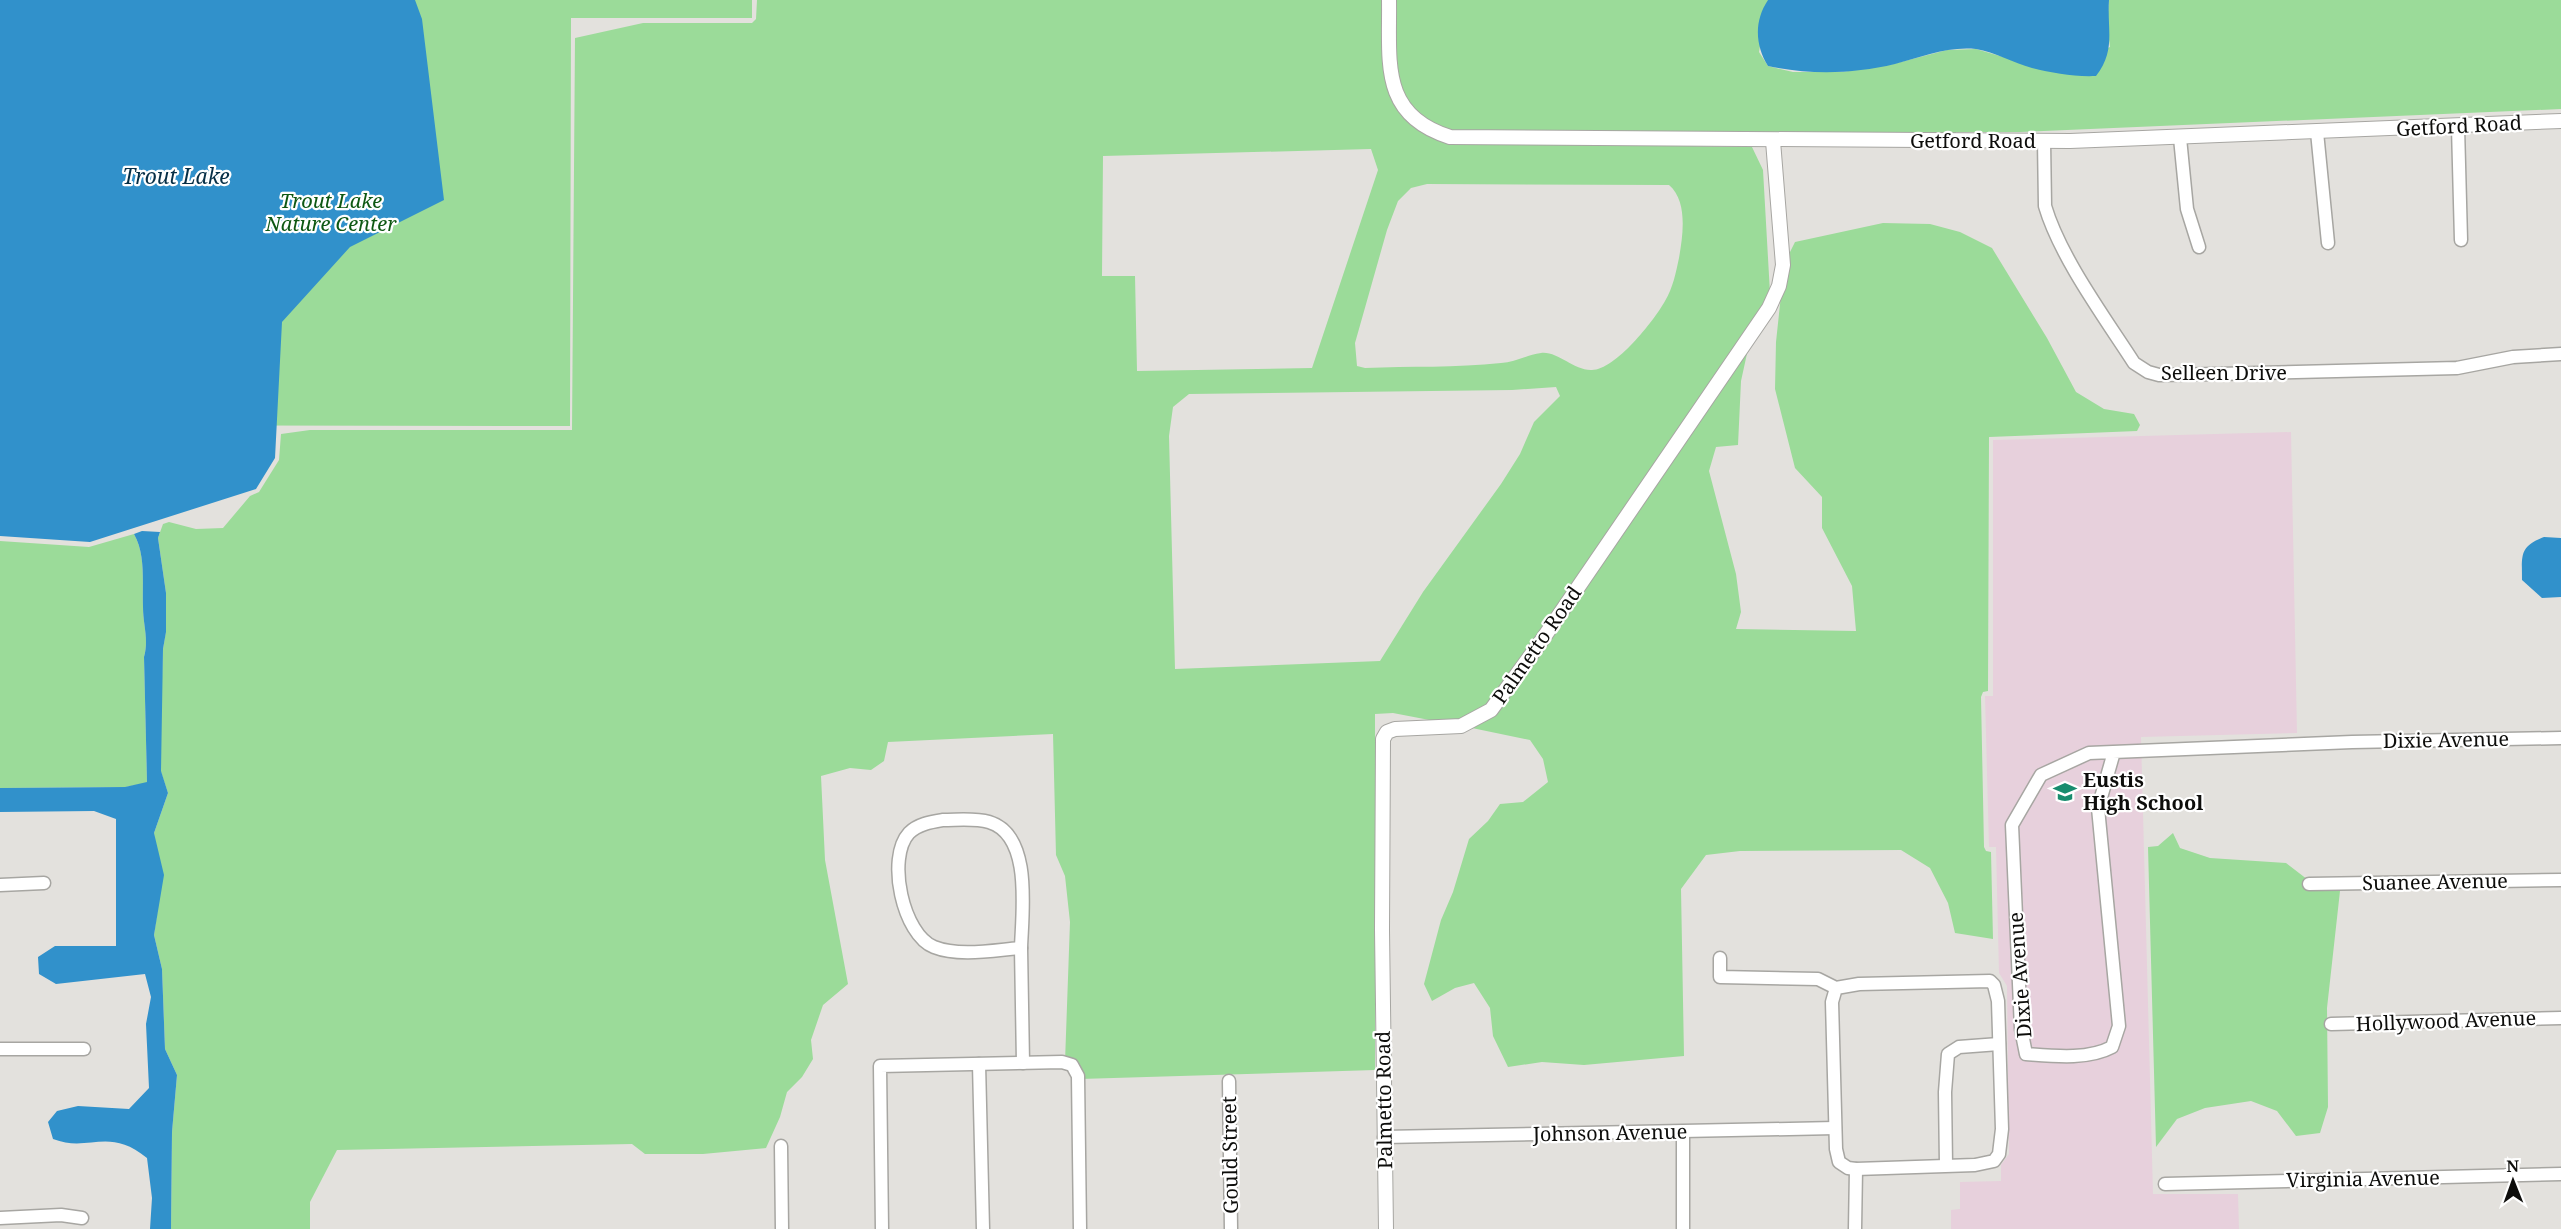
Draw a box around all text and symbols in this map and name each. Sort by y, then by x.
street label: Getford Road [2395,109,2523,142]
street label: Getford Road [1910,127,2036,154]
water label: Trout Lake [122,162,230,190]
park label: Trout Lake Nature Center [264,187,397,237]
street label: Selleen Drive [2161,359,2287,386]
street label: Palmetto Road [1486,580,1587,709]
street label: Dixie Avenue [2383,725,2509,754]
place label: Eustis High School [2083,766,2203,816]
school or university icon: Eustis High School [2052,779,2078,805]
street label: Suanee Avenue [2362,867,2508,896]
street label: Dixie Avenue [2002,911,2037,1039]
street label: Hollywood Avenue [2355,1004,2537,1037]
street label: Palmetto Road [1369,1031,1398,1169]
street label: Gould Street [1215,1096,1244,1214]
street label: Johnson Avenue [1532,1118,1687,1147]
north arrow [2483,1151,2543,1211]
text: N [2506,1155,2520,1177]
street label: Virginia Avenue [2286,1164,2440,1193]

